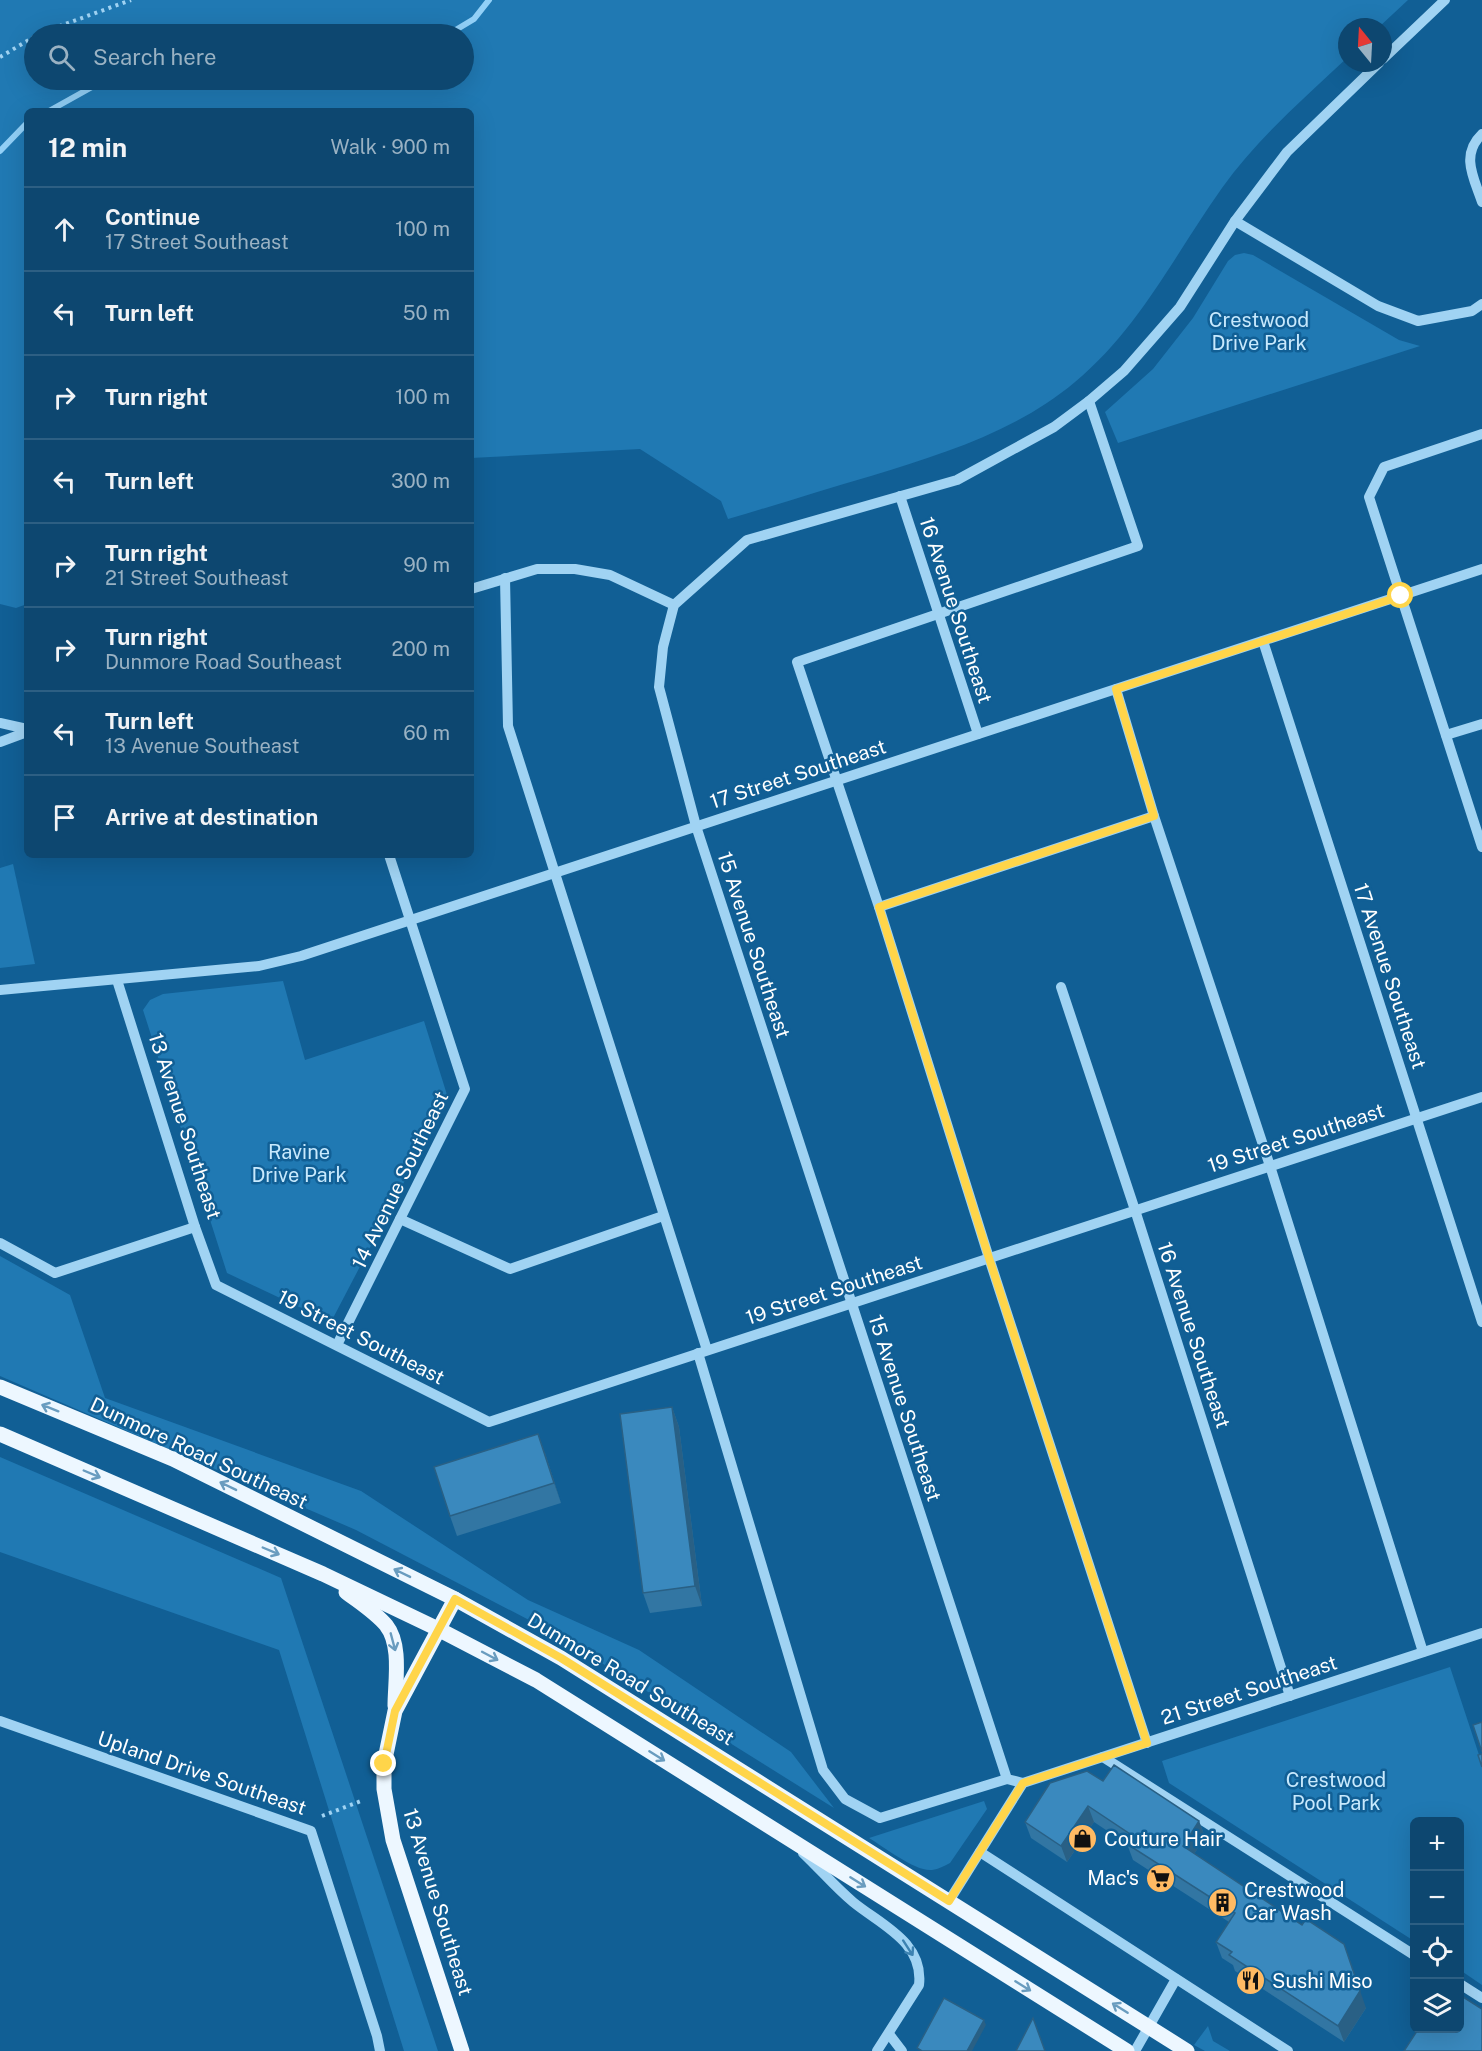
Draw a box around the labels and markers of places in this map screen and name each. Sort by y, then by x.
shop icon: Couture Hair [1067,1823,1099,1855]
place label: Couture Hair [1104,1827,1223,1851]
supermarket icon: Mac's [1144,1862,1176,1894]
place label: Mac's [1087,1866,1139,1890]
place label: Crestwood Car Wash [1244,1878,1344,1925]
building icon: Crestwood Car Wash [1207,1886,1239,1918]
restaurant icon: Sushi Miso [1235,1965,1267,1997]
place label: Sushi Miso [1272,1969,1373,1993]

